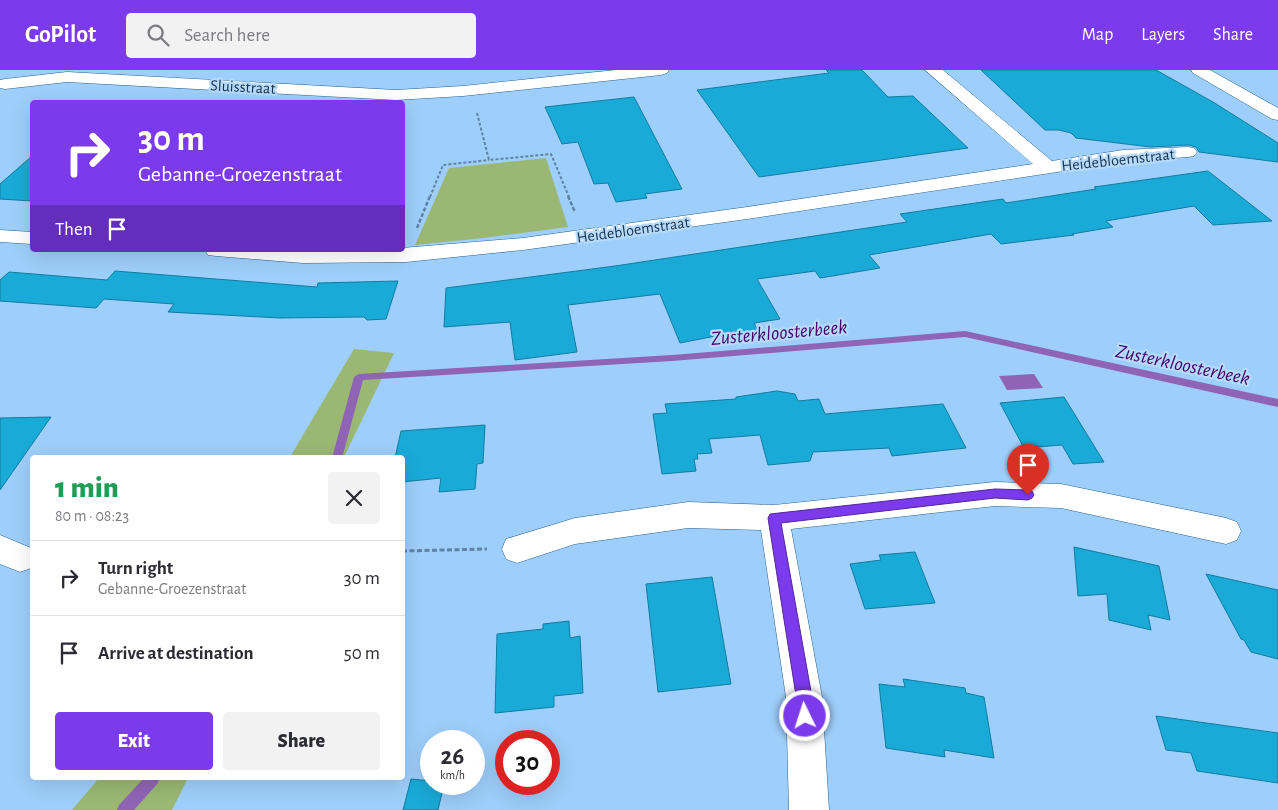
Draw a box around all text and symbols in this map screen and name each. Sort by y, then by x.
search box [126,13,476,58]
icon: search [144,21,172,49]
text: GoPilot [25,23,96,47]
text: Search here [184,26,270,45]
text: Map [1082,26,1113,44]
text: Layers [1141,26,1185,44]
text: Share [1213,26,1253,44]
street label: Sluisstraat [210,77,276,97]
icon: right [55,120,120,185]
text: 30 m [138,122,205,157]
street label: Heidebloemstraat [1061,146,1175,174]
text: Gebanne-Groezenstraat [138,163,342,185]
street label: Heidebloemstraat [576,214,691,246]
icon: arrive [103,215,131,243]
text: Then [55,220,93,239]
water label: Zusterkloosterbeek [710,317,848,349]
water label: Zusterkloosterbeek [1114,341,1252,389]
pin [1007,444,1049,495]
icon: arrive [1014,451,1042,479]
button: close [328,472,380,524]
text: 1 min [55,473,119,503]
text: 80 m · 08:23 [55,508,129,524]
text: Turn right [98,559,173,578]
icon: right [55,564,83,592]
text: 30 m [344,569,380,588]
text: Gebanne-Groezenstraat [98,581,246,597]
icon: arrive [55,639,83,667]
text: Arrive at destination [98,644,254,663]
text: 50 m [344,644,380,663]
position arrow [778,689,830,741]
button: Exit [55,712,213,770]
button: Share [223,712,380,770]
speed limit sign: 30 [495,730,560,795]
text: 26 [441,744,464,769]
text: km/h [440,769,465,781]

